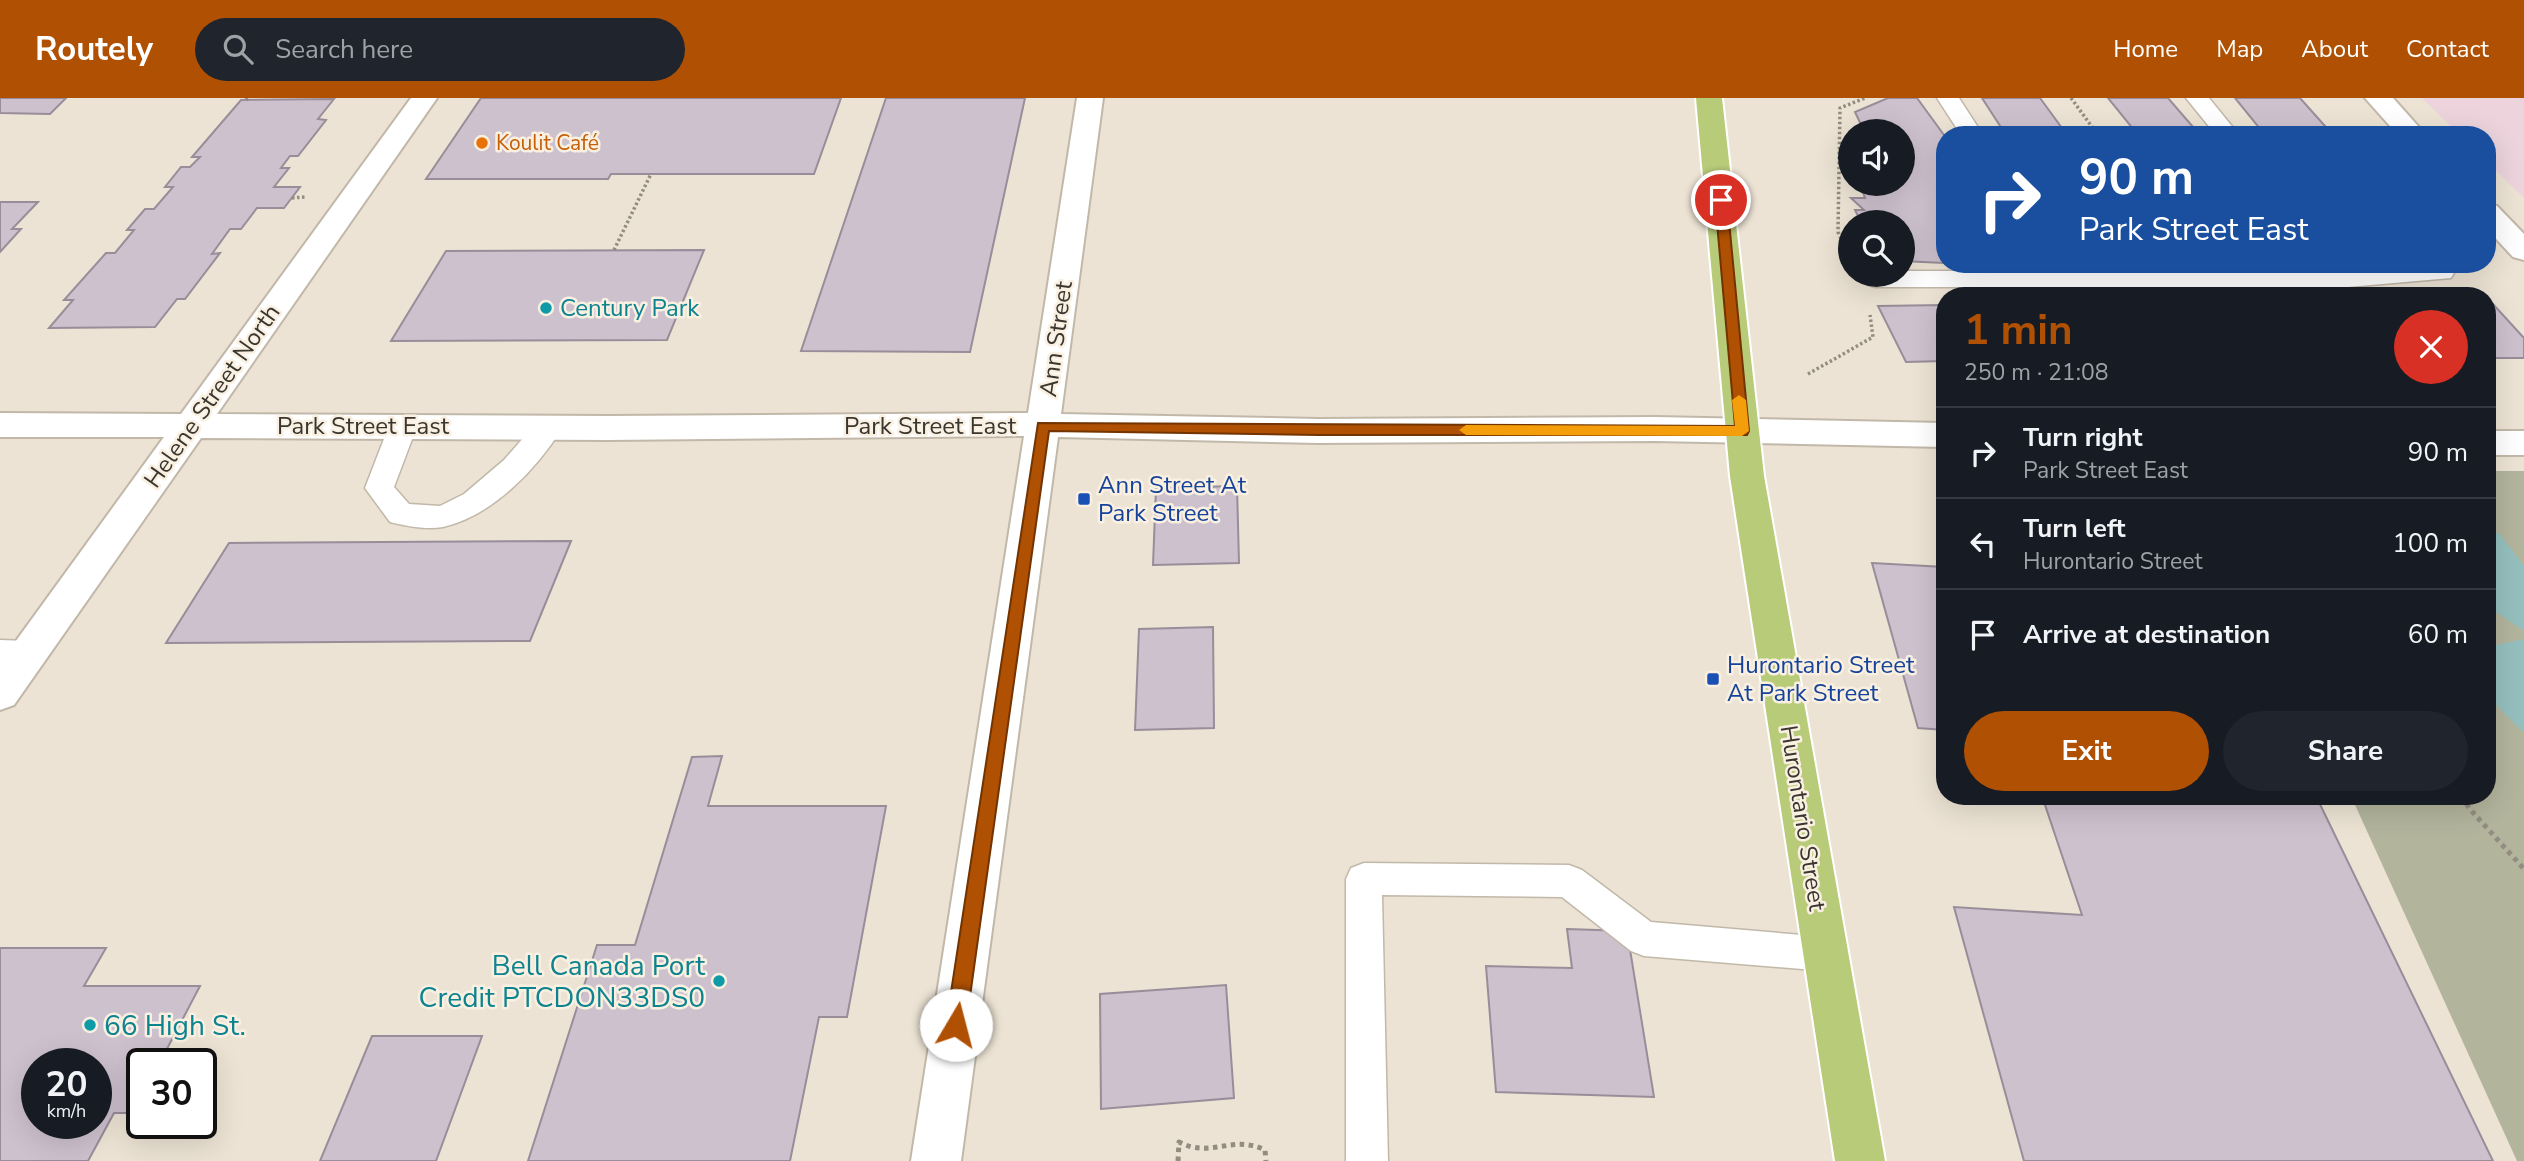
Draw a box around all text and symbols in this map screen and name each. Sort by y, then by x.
search box [195,18,685,81]
text: Routely [35,27,153,72]
icon: search [219,30,257,68]
text: Search here [275,32,413,67]
text: Home [2113,33,2178,65]
text: Map [2216,33,2263,65]
text: About [2301,33,2368,65]
text: Contact [2406,33,2489,65]
map controls [1838,119,1915,287]
button: sound [1838,119,1915,196]
place label: Koulit Café [496,129,599,157]
marker: Koulit Café [474,135,490,151]
text: 90 m [2079,144,2194,211]
icon: right [1964,154,2055,245]
pin [1691,170,1751,230]
icon: arrive [1702,181,1740,219]
text: Park Street East [2079,208,2308,251]
button: search [1838,210,1915,287]
street label: Ann Street [1032,279,1080,399]
place label: Century Park [560,292,700,324]
street label: Helene Street North [137,298,287,494]
marker: Century Park [538,300,554,316]
text: 1 min [1964,302,2073,359]
button: close [2394,310,2468,384]
text: 250 m · 21:08 [1964,357,2109,388]
street label: Park Street East [277,410,450,442]
street label: Park Street East [844,410,1017,442]
text: Turn right [2023,420,2142,455]
icon: right [1964,434,2002,472]
text: 90 m [2408,435,2468,470]
text: Park Street East [2023,455,2188,486]
place label: Ann Street At Park Street [1098,469,1247,529]
marker: Ann Street At Park Street [1076,491,1092,507]
text: Turn left [2023,511,2126,546]
icon: left [1964,525,2002,563]
text: 100 m [2392,526,2468,561]
text: Hurontario Street [2023,546,2203,577]
icon: arrive [1964,616,2002,654]
text: Arrive at destination [2023,617,2270,652]
text: 60 m [2408,617,2468,652]
place label: Hurontario Street At Park Street [1727,649,1915,709]
marker: Hurontario Street At Park Street [1705,671,1721,687]
button: Exit [1964,711,2209,791]
button: Share [2223,711,2468,791]
street label: Hurontario Street [1773,723,1834,914]
place label: Bell Canada Port Credit PTCDON33DS0 [419,947,705,1017]
marker: Bell Canada Port Credit PTCDON33DS0 [711,973,727,989]
position arrow [919,988,993,1062]
place label: 66 High St. [104,1007,246,1045]
marker: 66 High St. [82,1017,98,1033]
speed limit sign: 30 [126,1048,217,1139]
text: 20 [45,1061,88,1108]
text: km/h [47,1099,86,1123]

